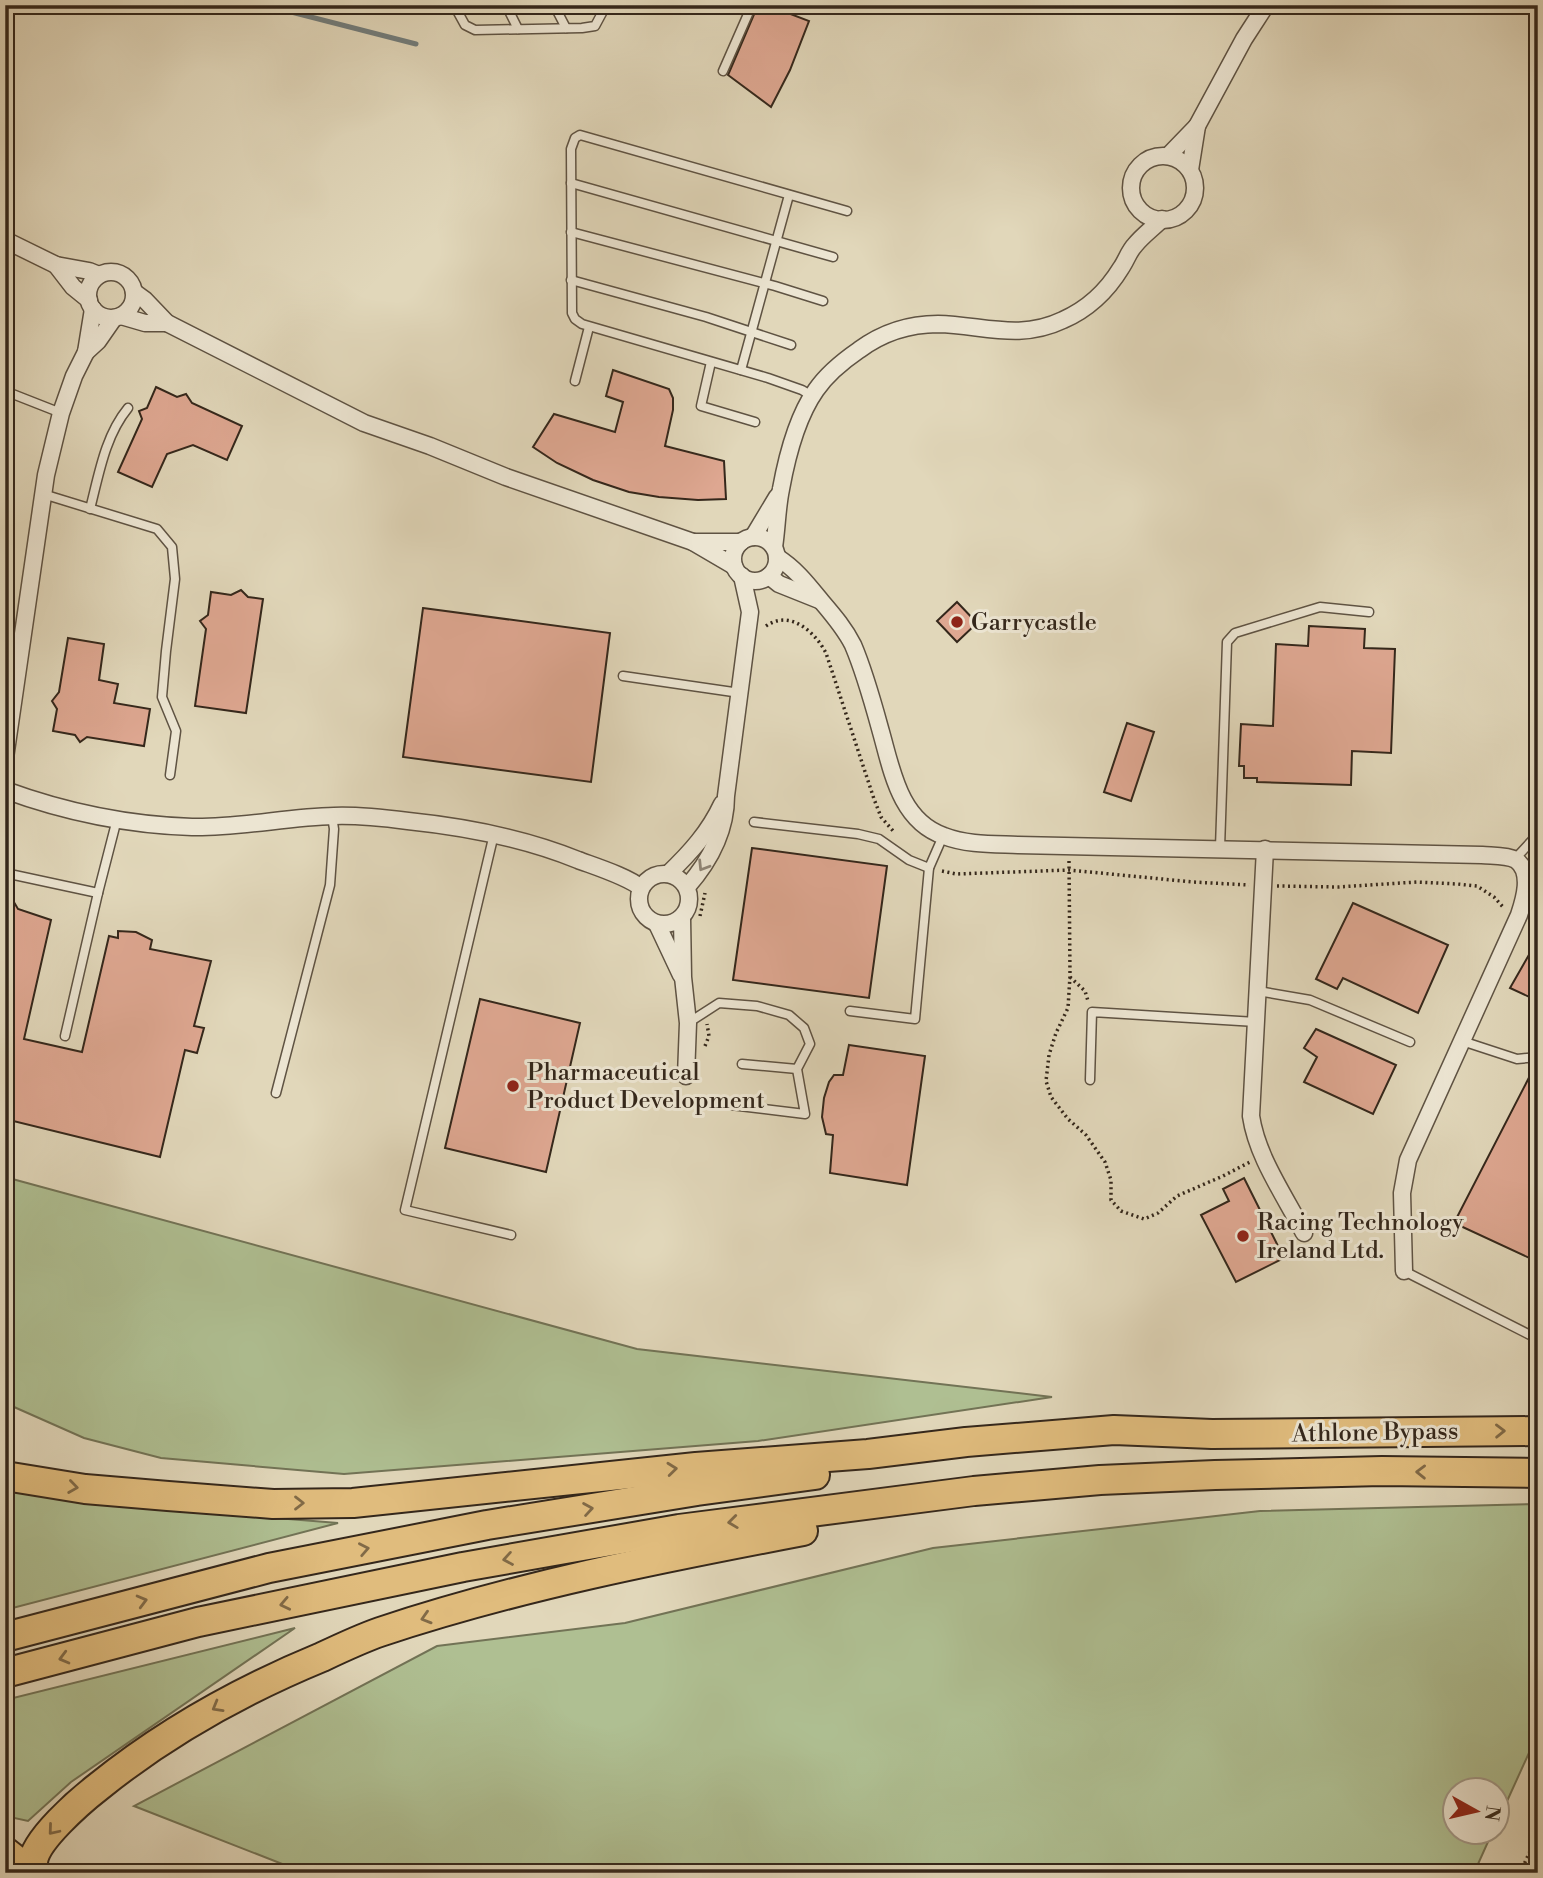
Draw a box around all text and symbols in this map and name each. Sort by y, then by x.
place label: Garrycastle [971,608,1097,638]
marker: Garrycastle [949,614,965,630]
one-way arrow [698,859,711,872]
place label: Pharmaceutical Product Development [527,1058,765,1116]
marker: Pharmaceutical Product Development [505,1078,521,1094]
place label: Racing Technology Ireland Ltd. [1257,1208,1464,1266]
marker: Racing Technology Ireland Ltd. [1235,1228,1251,1244]
street label: Athlone Bypass [1291,1417,1459,1449]
one-way arrow [1496,1423,1506,1439]
one-way arrow [667,1462,678,1477]
one-way arrow [1415,1464,1425,1480]
one-way arrow [67,1479,79,1494]
one-way arrow [294,1496,305,1511]
one-way arrow [582,1502,594,1517]
one-way arrow [727,1515,739,1530]
one-way arrow [358,1542,370,1557]
one-way arrow [502,1551,514,1566]
one-way arrow [136,1594,148,1609]
one-way arrow [279,1596,291,1611]
one-way arrow [420,1610,432,1625]
one-way arrow [58,1650,70,1664]
one-way arrow [212,1699,224,1712]
north arrow [1442,1776,1512,1846]
text: N [1479,1804,1505,1822]
one-way arrow [49,1822,61,1835]

